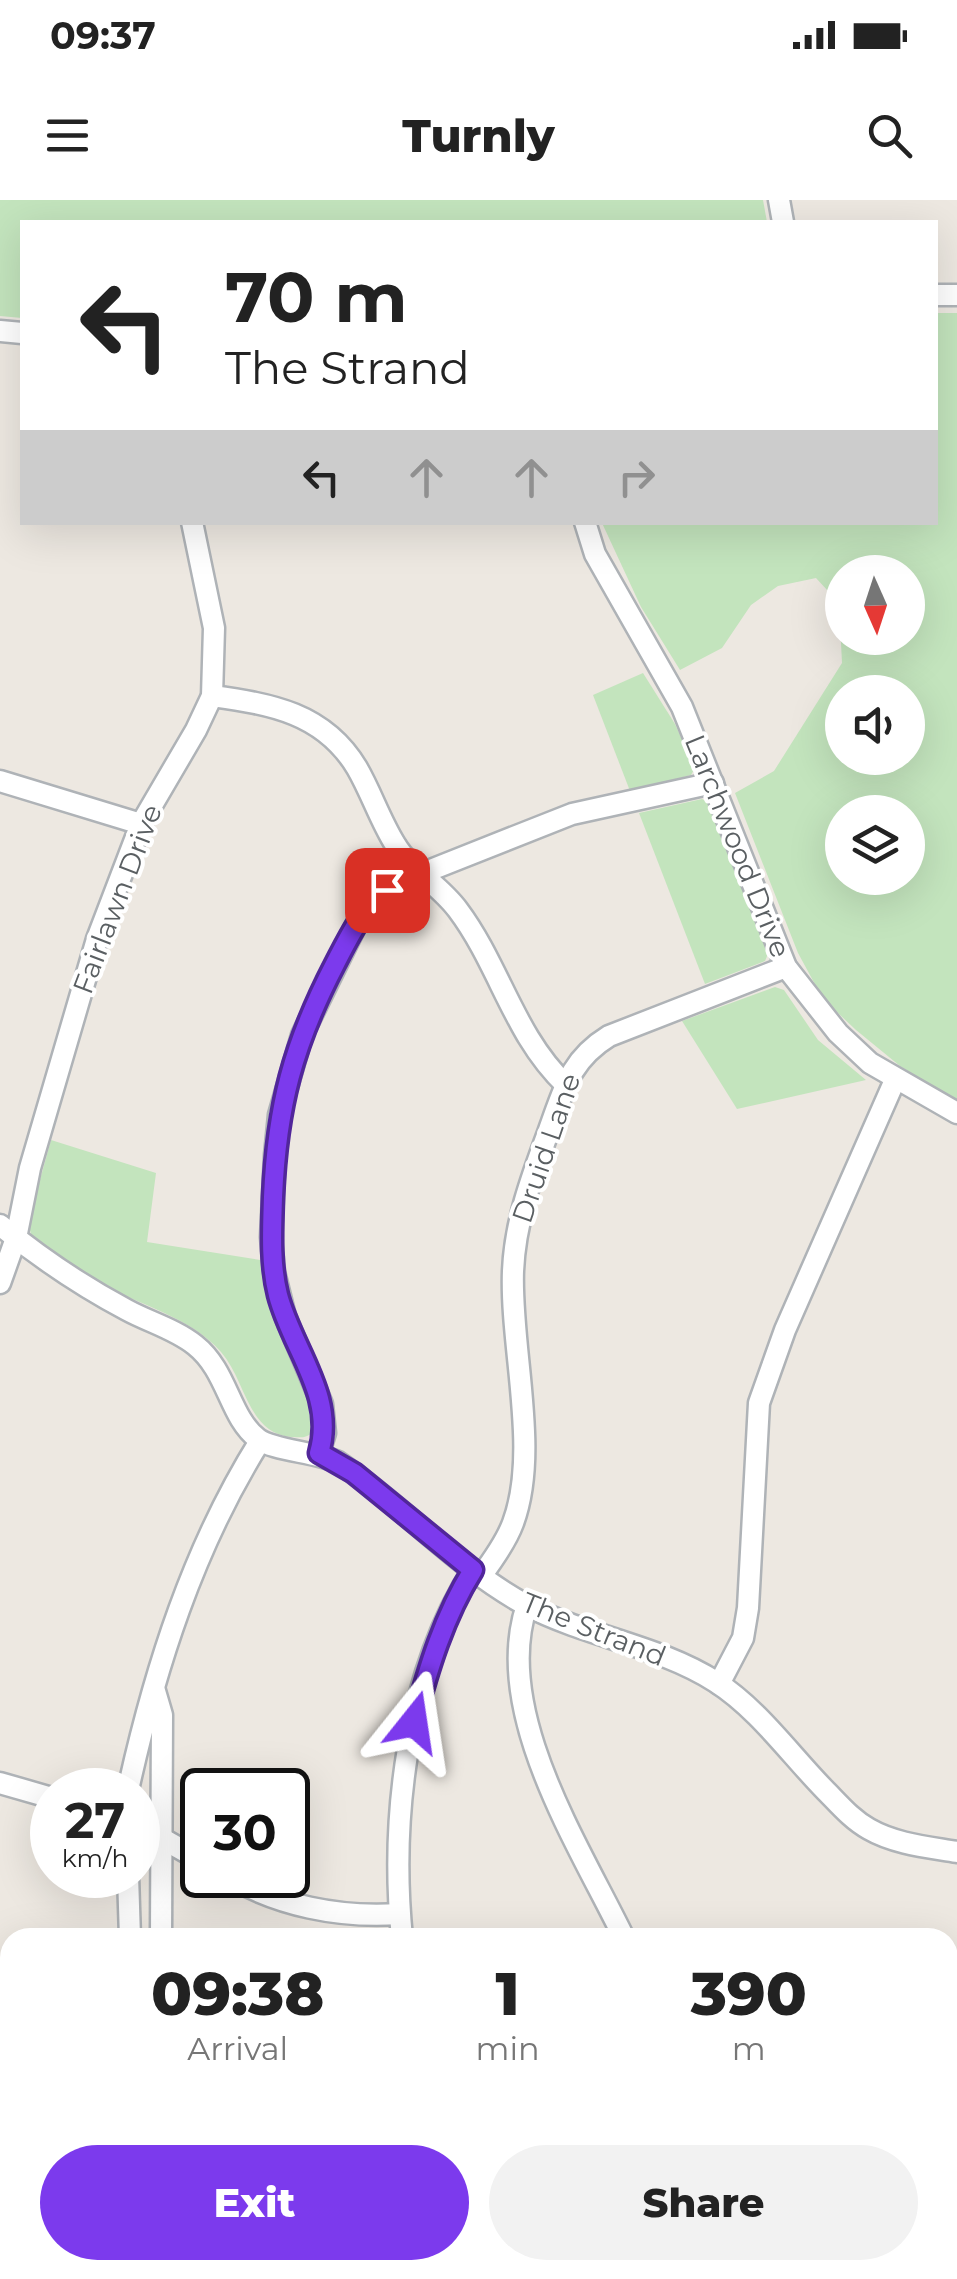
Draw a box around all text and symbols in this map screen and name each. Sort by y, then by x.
text: 09:37 [50,12,156,59]
icon: menu [40,108,95,163]
text: Turnly [402,108,555,163]
icon: search [862,108,917,163]
text: 70 m [225,254,408,340]
icon: left [60,260,190,390]
text: The Strand [225,340,470,395]
icon: left [294,450,349,505]
icon: ahead [399,450,454,505]
icon: ahead [504,450,559,505]
icon: right [609,450,664,505]
north arrow [825,555,925,655]
map controls [825,555,925,895]
button: sound [825,675,925,775]
street label: Larchwood Drive [678,730,798,962]
button: layers [825,795,925,895]
street label: Fairlawn Drive [65,799,169,999]
pin [345,848,430,933]
icon: arrive [360,863,415,918]
street label: Druid Lane [505,1069,587,1227]
street label: The Strand [517,1585,671,1673]
position arrow [362,1670,466,1774]
speed limit sign: 30 [180,1768,310,1898]
text: 27 [65,1790,125,1851]
text: km/h [62,1843,128,1873]
text: 09:38 [151,1957,324,2030]
text: 1 [495,1957,520,2030]
text: 390 [691,1957,807,2030]
text: Arrival [187,2029,288,2068]
text: min [475,2029,540,2068]
text: m [732,2029,766,2068]
button: Exit [40,2145,469,2260]
button: Share [489,2145,918,2260]

